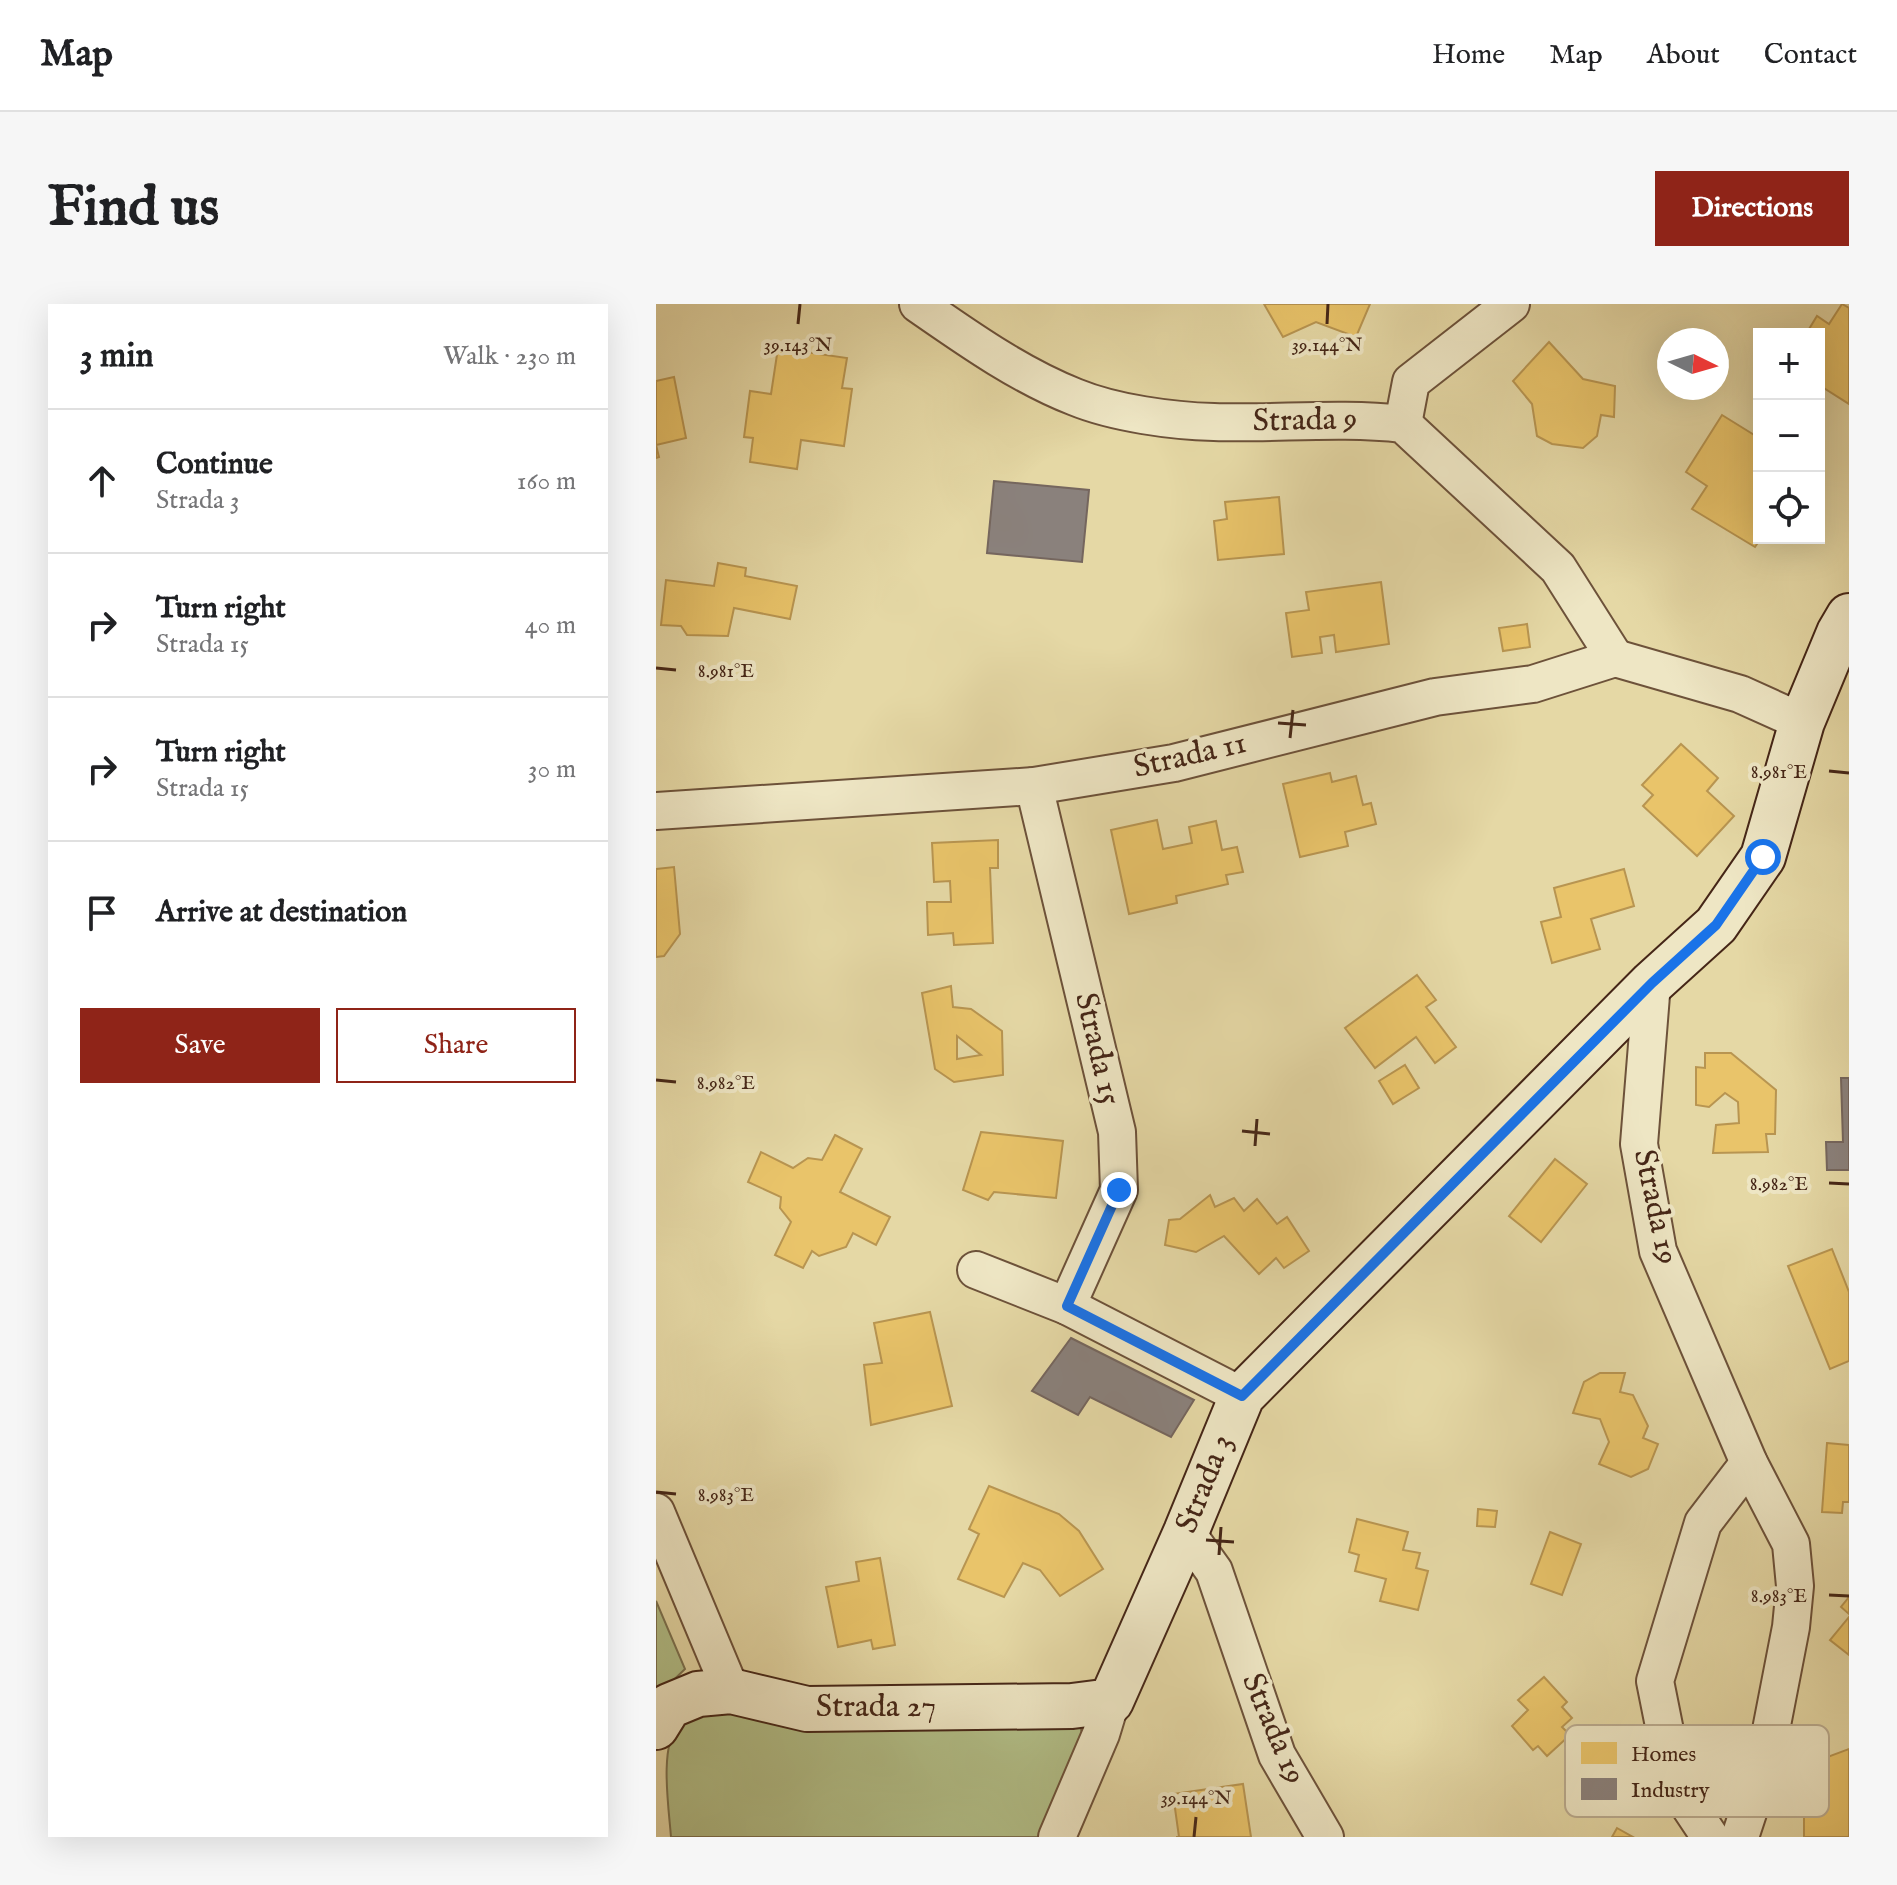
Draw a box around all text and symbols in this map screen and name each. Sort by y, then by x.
text: Map [40,31,113,79]
text: Home [1432,38,1505,73]
text: Map [1549,38,1603,73]
text: About [1647,38,1720,73]
text: Contact [1764,38,1857,73]
button: Directions [1655,171,1849,246]
text: Find us [48,173,219,244]
north arrow [1657,328,1729,400]
map controls [1753,328,1825,544]
button: + [1753,328,1825,400]
text: 39.143°N [764,333,832,358]
text: 39.144°N [1291,333,1363,358]
text: 3 min [80,335,154,378]
text: Walk · 230 m [443,340,576,373]
street label: Strada 9 [1252,400,1358,442]
button: − [1753,400,1825,472]
text: Continue [156,446,273,484]
icon: ahead [80,459,124,503]
text: 160 m [517,465,576,498]
button: locate [1753,472,1825,544]
text: Strada 3 [156,484,240,517]
text: Turn right [156,590,286,628]
icon: right [80,603,124,647]
text: 40 m [525,609,576,642]
text: Strada 15 [156,628,249,661]
text: 8.981°E [698,659,754,684]
street label: Strada 11 [1130,723,1250,789]
text: Turn right [156,734,286,772]
icon: right [80,747,124,791]
text: 30 m [528,753,576,786]
text: 8.981°E [1751,760,1807,785]
text: Strada 15 [156,772,249,805]
route start [1745,839,1781,875]
icon: arrive [80,891,124,935]
text: Arrive at destination [156,894,407,932]
street label: Strada 15 [1064,989,1130,1109]
button: Save [80,1008,320,1083]
button: Share [336,1008,576,1083]
text: 8.982°E [697,1071,755,1096]
street label: Strada 19 [1623,1146,1687,1268]
route end [1101,1172,1137,1208]
text: 8.982°E [1750,1172,1808,1197]
street label: Strada 3 [1167,1429,1243,1539]
text: 8.983°E [698,1483,754,1508]
text: 8.983°E [1751,1584,1807,1609]
street label: Strada 19 [1231,1667,1315,1791]
street label: Strada 27 [816,1687,936,1728]
legend [1565,1725,1829,1817]
text: Homes [1631,1741,1696,1769]
text: Industry [1631,1777,1710,1805]
text: 39.144°N [1160,1786,1232,1811]

